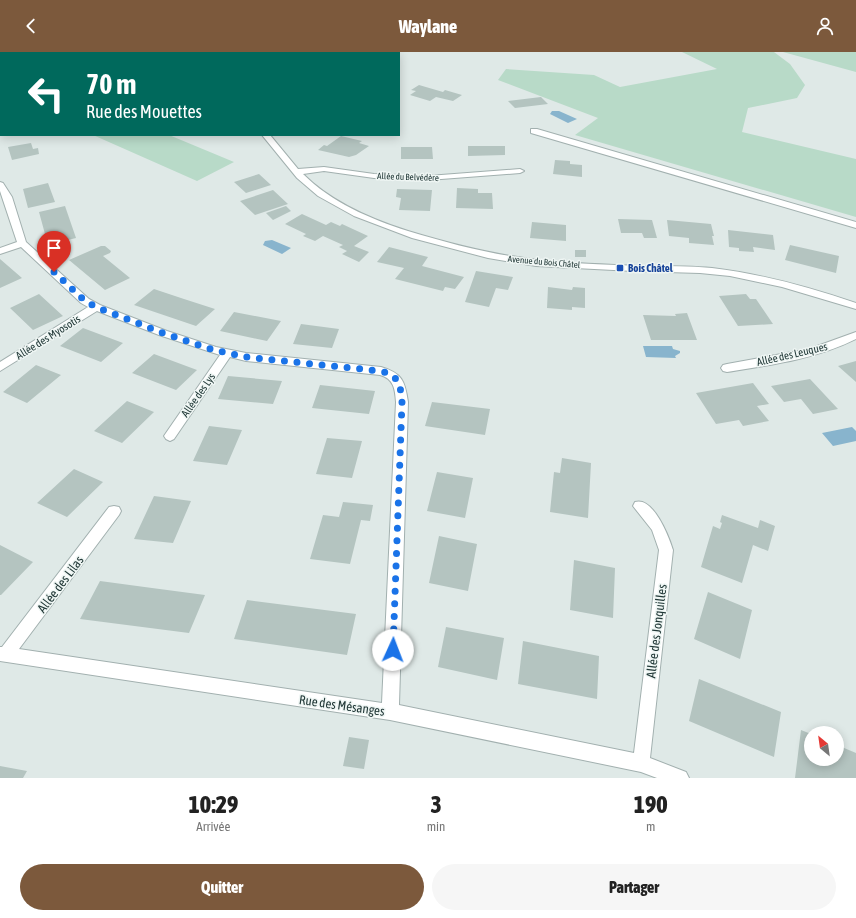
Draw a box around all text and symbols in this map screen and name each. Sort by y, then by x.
icon: back [20,15,42,37]
icon: person [814,15,836,37]
text: Waylane [399,16,457,37]
icon: left [20,68,72,120]
text: 70 m [86,68,136,100]
text: Rue des Mouettes [86,101,202,122]
street label: Allée du Belvédère [377,171,439,183]
pin [37,231,71,272]
icon: arrive [43,237,65,259]
street label: Avenue du Bois Châtel [507,254,581,270]
place label: Bois Châtel [628,262,674,274]
marker: Bois Châtel [615,263,625,273]
street label: Allée des Myosotis [14,312,83,362]
street label: Allée des Leuques [756,340,829,368]
street label: Allée des Lys [179,371,217,419]
street label: Allée des Lilas [34,553,87,616]
street label: Allée des Jonquilles [643,583,670,679]
position arrow [372,629,414,671]
street label: Rue des Mésanges [298,692,386,719]
north arrow [804,726,844,766]
map controls [804,726,844,766]
text: 10:29 [188,791,238,818]
text: 3 [430,791,442,818]
text: 190 [634,791,668,818]
text: Arrivée [196,819,230,834]
text: min [427,819,445,834]
text: m [646,819,655,834]
button: Quitter [20,864,424,910]
button: Partager [432,864,836,910]

